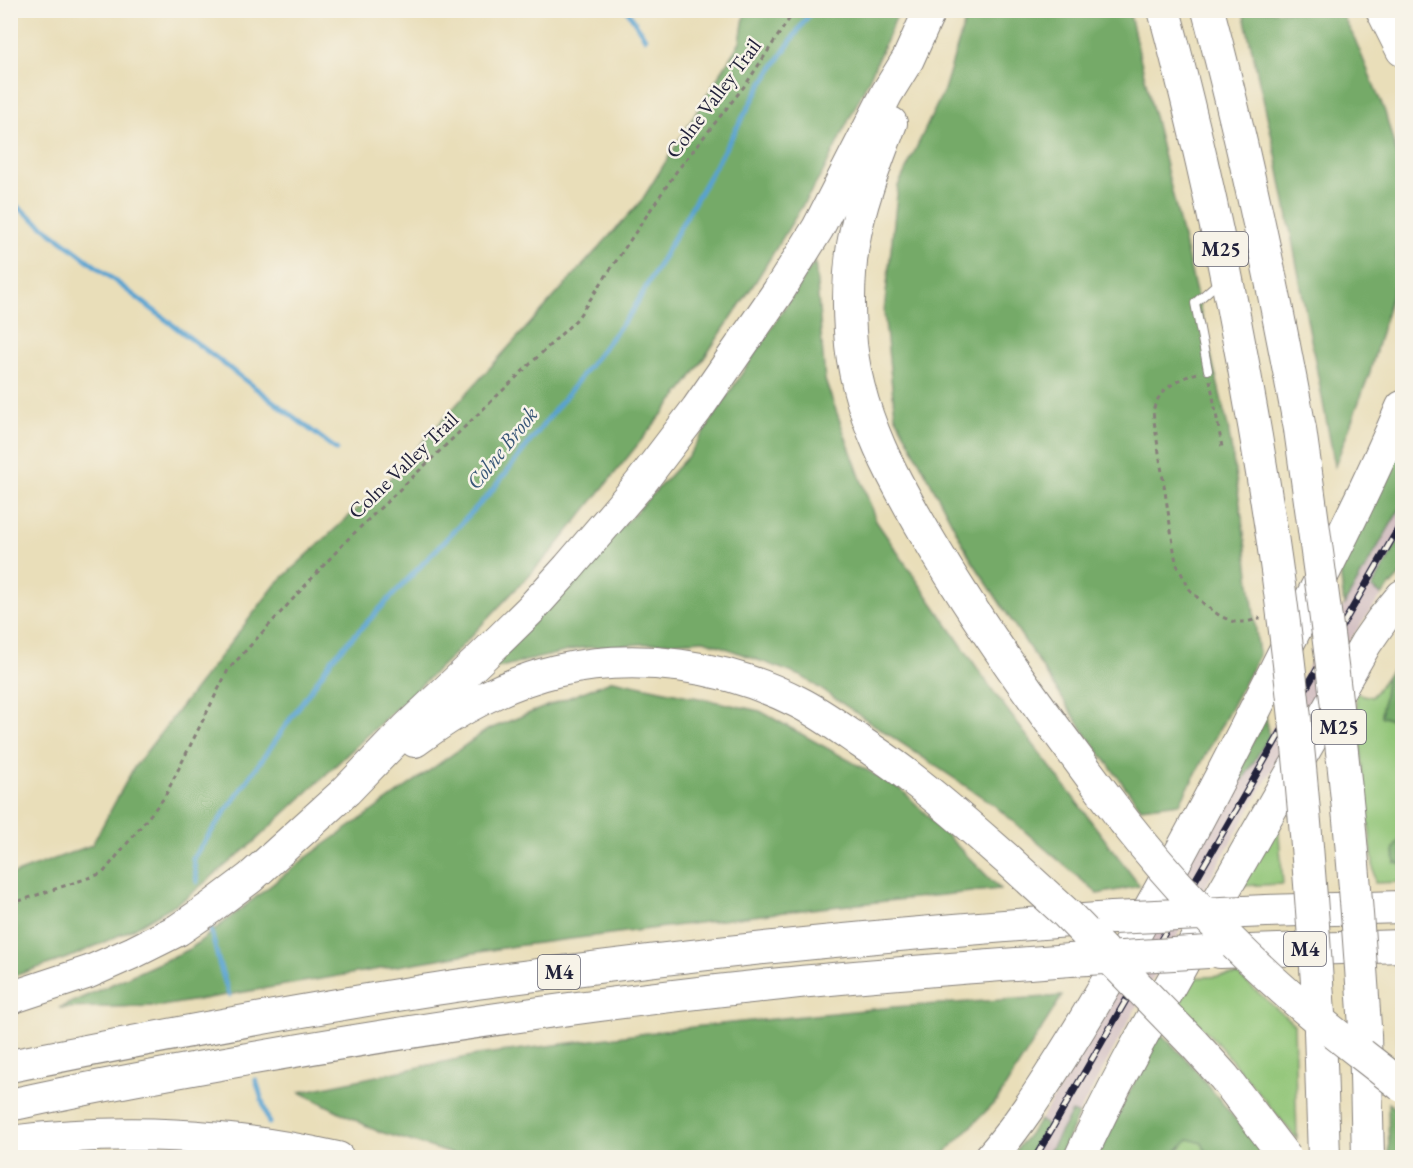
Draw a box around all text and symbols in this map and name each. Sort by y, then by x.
street label: Colne Valley Trail [659,33,767,163]
road number: M25 [1194,232,1248,266]
water label: Colne Brook [460,400,544,496]
street label: Colne Valley Trail [342,406,464,524]
road number: M25 [1312,710,1366,744]
road number: M4 [1284,932,1326,966]
road number: M4 [538,955,580,989]

